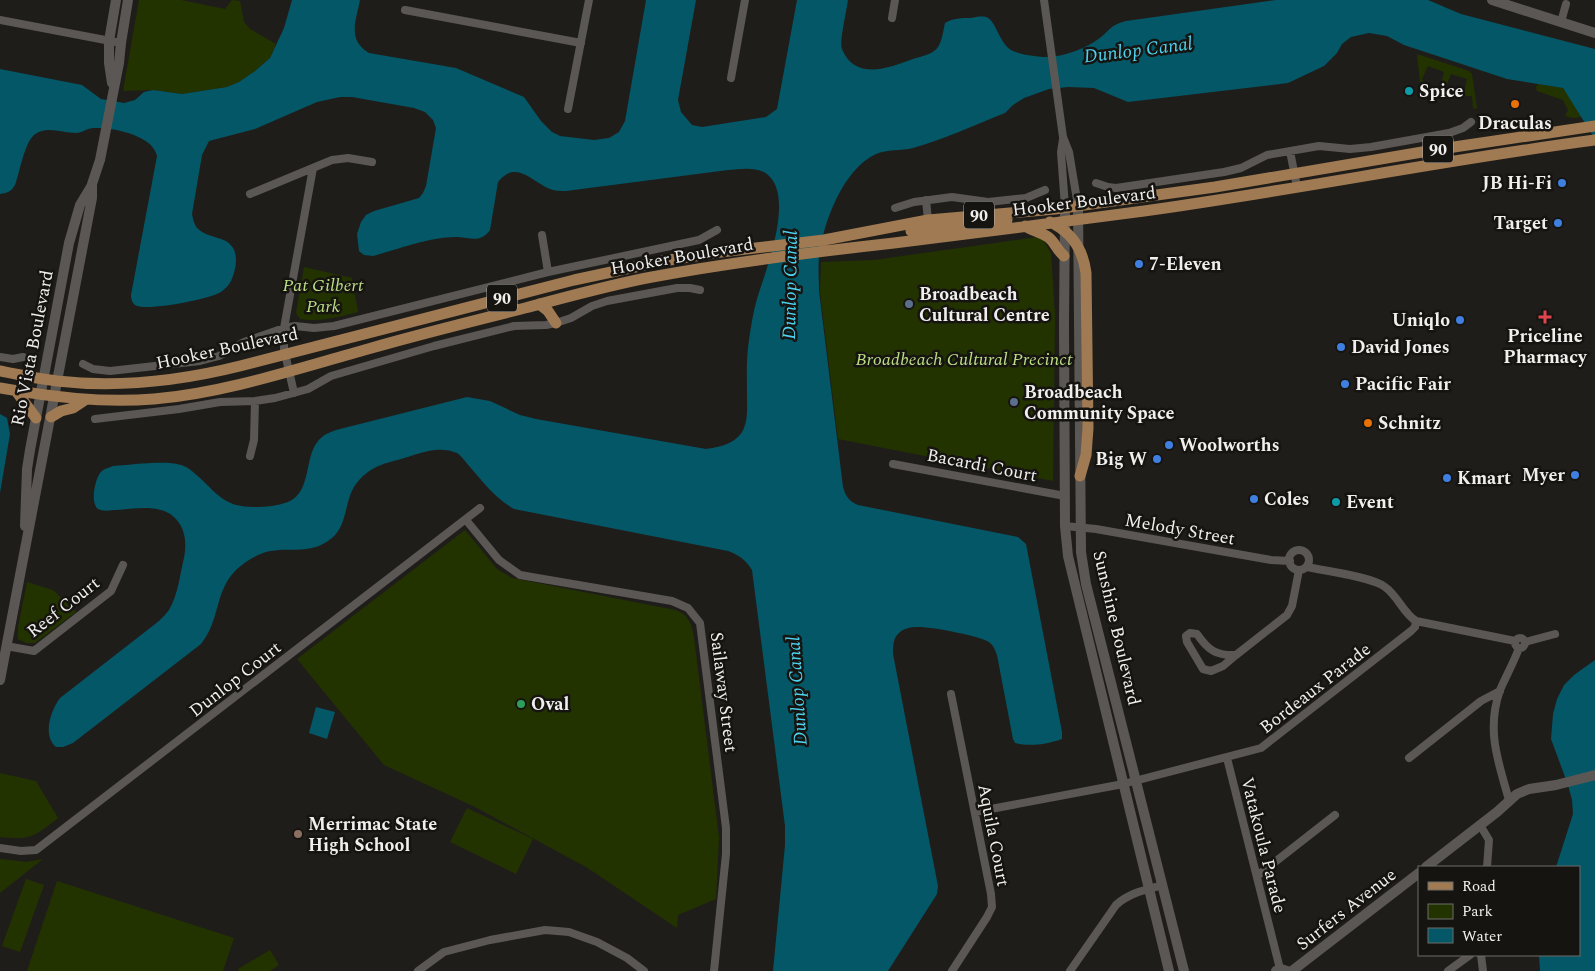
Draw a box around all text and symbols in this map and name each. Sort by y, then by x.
water label: Dunlop Canal [1082,29,1194,72]
place label: Spice [1419,78,1463,105]
marker: Spice [1403,85,1415,97]
marker: Draculas [1509,98,1521,110]
place label: Draculas [1478,110,1552,137]
road number: 90 [1423,136,1453,162]
place label: JB Hi-Fi [1482,170,1552,197]
marker: JB Hi-Fi [1556,177,1568,189]
street label: Hooker Boulevard [1011,179,1157,224]
road number: 90 [964,202,994,228]
place label: Target [1493,210,1548,237]
marker: Target [1552,217,1564,229]
water label: Dunlop Canal [775,230,806,340]
street label: Hooker Boulevard [609,231,756,282]
place label: 7-Eleven [1149,251,1222,278]
marker: 7-Eleven [1133,258,1145,270]
street label: Rio Vista Boulevard [4,268,61,428]
park label: Pat Gilbert Park [283,272,364,320]
place label: Broadbeach Cultural Centre [919,281,1050,329]
road number: 90 [487,284,517,312]
marker: Broadbeach Cultural Centre [903,298,915,310]
place label: Uniqlo [1392,307,1450,334]
marker: Priceline Pharmacy [1539,311,1551,323]
marker: Uniqlo [1454,314,1466,326]
street label: Hooker Boulevard [154,320,301,377]
place label: Priceline Pharmacy [1503,323,1588,371]
place label: David Jones [1351,334,1450,361]
marker: David Jones [1335,341,1347,353]
park label: Broadbeach Cultural Precinct [856,346,1073,373]
place label: Pacific Fair [1355,371,1451,398]
marker: Pacific Fair [1339,378,1351,390]
place label: Broadbeach Community Space [1024,379,1175,427]
marker: Broadbeach Community Space [1008,396,1020,408]
place label: Schnitz [1378,410,1441,437]
marker: Schnitz [1362,417,1374,429]
place label: Woolworths [1179,432,1280,459]
marker: Woolworths [1163,439,1175,451]
street label: Bacardi Court [924,442,1039,489]
place label: Big W [1095,446,1147,473]
marker: Big W [1151,453,1163,465]
place label: Myer [1522,462,1565,489]
place label: Kmart [1457,465,1511,492]
marker: Myer [1569,469,1581,481]
marker: Kmart [1441,472,1453,484]
place label: Coles [1264,486,1309,513]
place label: Event [1346,489,1394,516]
marker: Coles [1248,493,1260,505]
marker: Event [1330,496,1342,508]
street label: Melody Street [1123,507,1237,552]
street label: Sunshine Boulevard [1086,548,1147,708]
street label: Reef Court [21,570,106,645]
street label: Sailaway Street [703,630,744,754]
street label: Dunlop Court [183,635,287,724]
water label: Dunlop Canal [779,635,816,746]
street label: Bordeaux Parade [1254,636,1377,741]
place label: Oval [531,691,569,718]
marker: Oval [515,698,527,710]
street label: Vatakoula Parade [1234,774,1293,916]
street label: Aquila Court [970,782,1017,889]
place label: Merrimac State High School [308,811,437,859]
marker: Merrimac State High School [292,828,304,840]
street label: Surfers Avenue [1290,862,1402,957]
legend [1418,866,1580,956]
text: Road [1462,875,1496,898]
text: Park [1462,900,1493,923]
text: Water [1462,925,1502,948]

